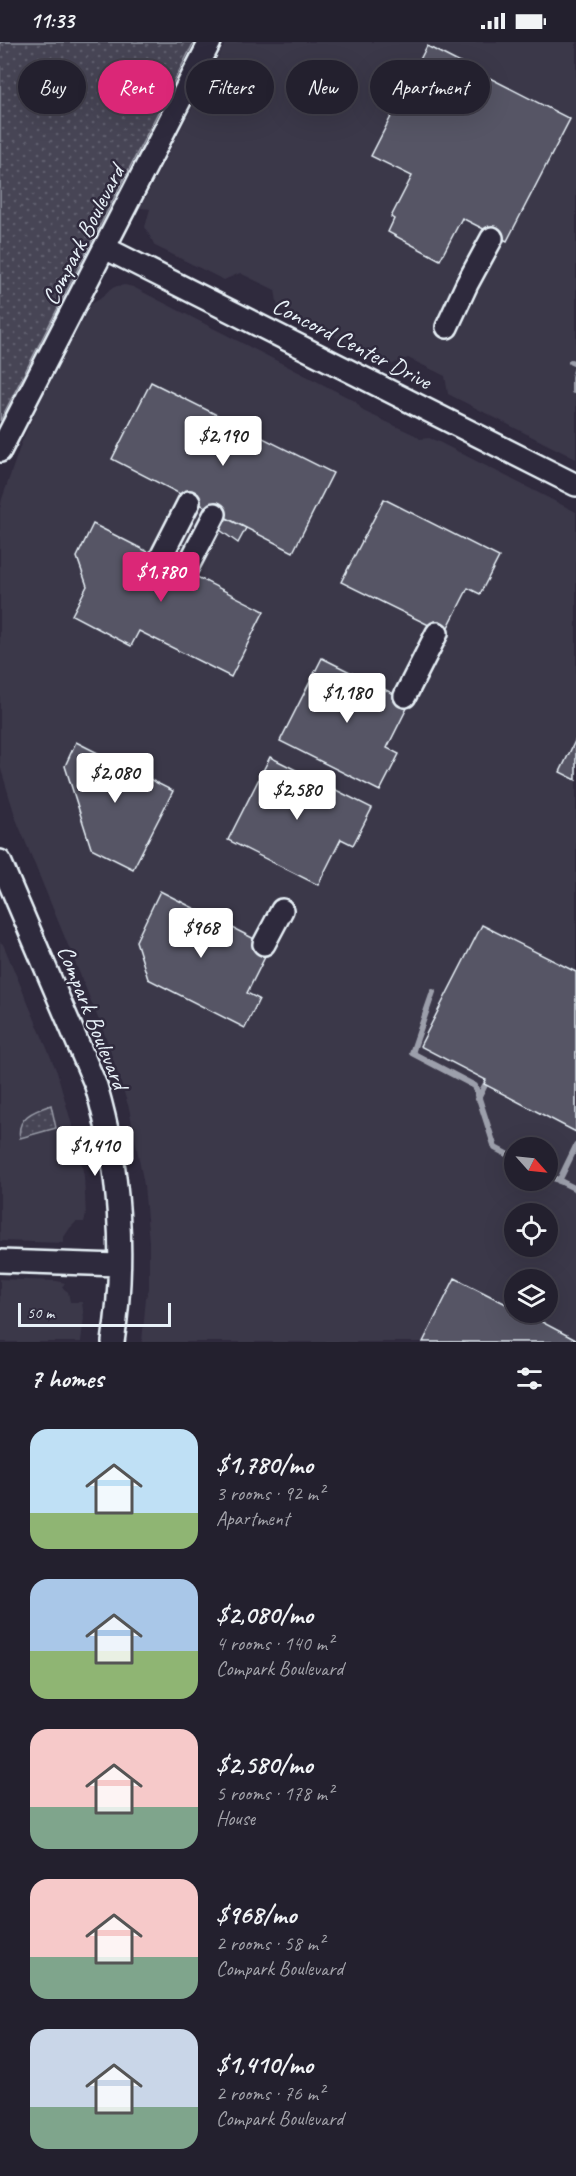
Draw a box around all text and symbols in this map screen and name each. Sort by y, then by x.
text: 11:33 [30,7,74,35]
chip: Buy [18,60,86,114]
chip: Rent [98,60,174,114]
chip: Filters [186,60,274,114]
chip: New [286,60,358,114]
chip: Apartment [370,60,490,114]
street label: Compark Boulevard [35,157,133,310]
street label: Concord Center Drive [268,290,438,397]
pin: $2,190 [174,416,272,467]
text: $2,190 [199,423,247,448]
pin: $1,780 [112,552,210,603]
text: $1,780 [137,559,185,584]
pin: $1,180 [298,673,396,724]
text: $1,180 [323,680,371,705]
pin: $2,080 [66,753,164,804]
text: $2,080 [91,760,139,785]
pin: $2,580 [248,770,346,821]
text: $2,580 [273,777,321,802]
pin: $968 [165,908,237,959]
text: $968 [183,915,219,940]
street label: Compark Boulevard [50,941,137,1097]
pin: $1,410 [46,1126,144,1177]
text: $1,410 [71,1133,119,1158]
north arrow [504,1137,558,1191]
map controls [504,1137,558,1323]
button: locate [504,1203,558,1257]
button: layers [504,1269,558,1323]
scale bar [18,1300,171,1328]
text: 50 m [27,1303,54,1323]
text: 7 homes [30,1362,103,1395]
icon: filters [513,1362,546,1395]
text: $1,780/mo [216,1448,313,1481]
icon: home [78,1453,150,1525]
text: 3 rooms · 92 m² [216,1481,324,1506]
text: Apartment [216,1506,289,1531]
text: $2,080/mo [216,1598,313,1631]
icon: home [78,1603,150,1675]
text: 4 rooms · 140 m² [216,1631,333,1656]
text: Compark Boulevard [216,1656,343,1681]
text: $2,580/mo [216,1748,313,1781]
icon: home [78,1753,150,1825]
text: 5 rooms · 178 m² [216,1781,333,1806]
text: House [216,1806,255,1831]
text: $968/mo [216,1898,296,1931]
icon: home [78,1903,150,1975]
text: 2 rooms · 58 m² [216,1931,324,1956]
text: Compark Boulevard [216,1956,343,1981]
text: $1,410/mo [216,2048,313,2081]
icon: home [78,2053,150,2125]
text: 2 rooms · 76 m² [216,2081,324,2106]
text: Compark Boulevard [216,2106,343,2131]

